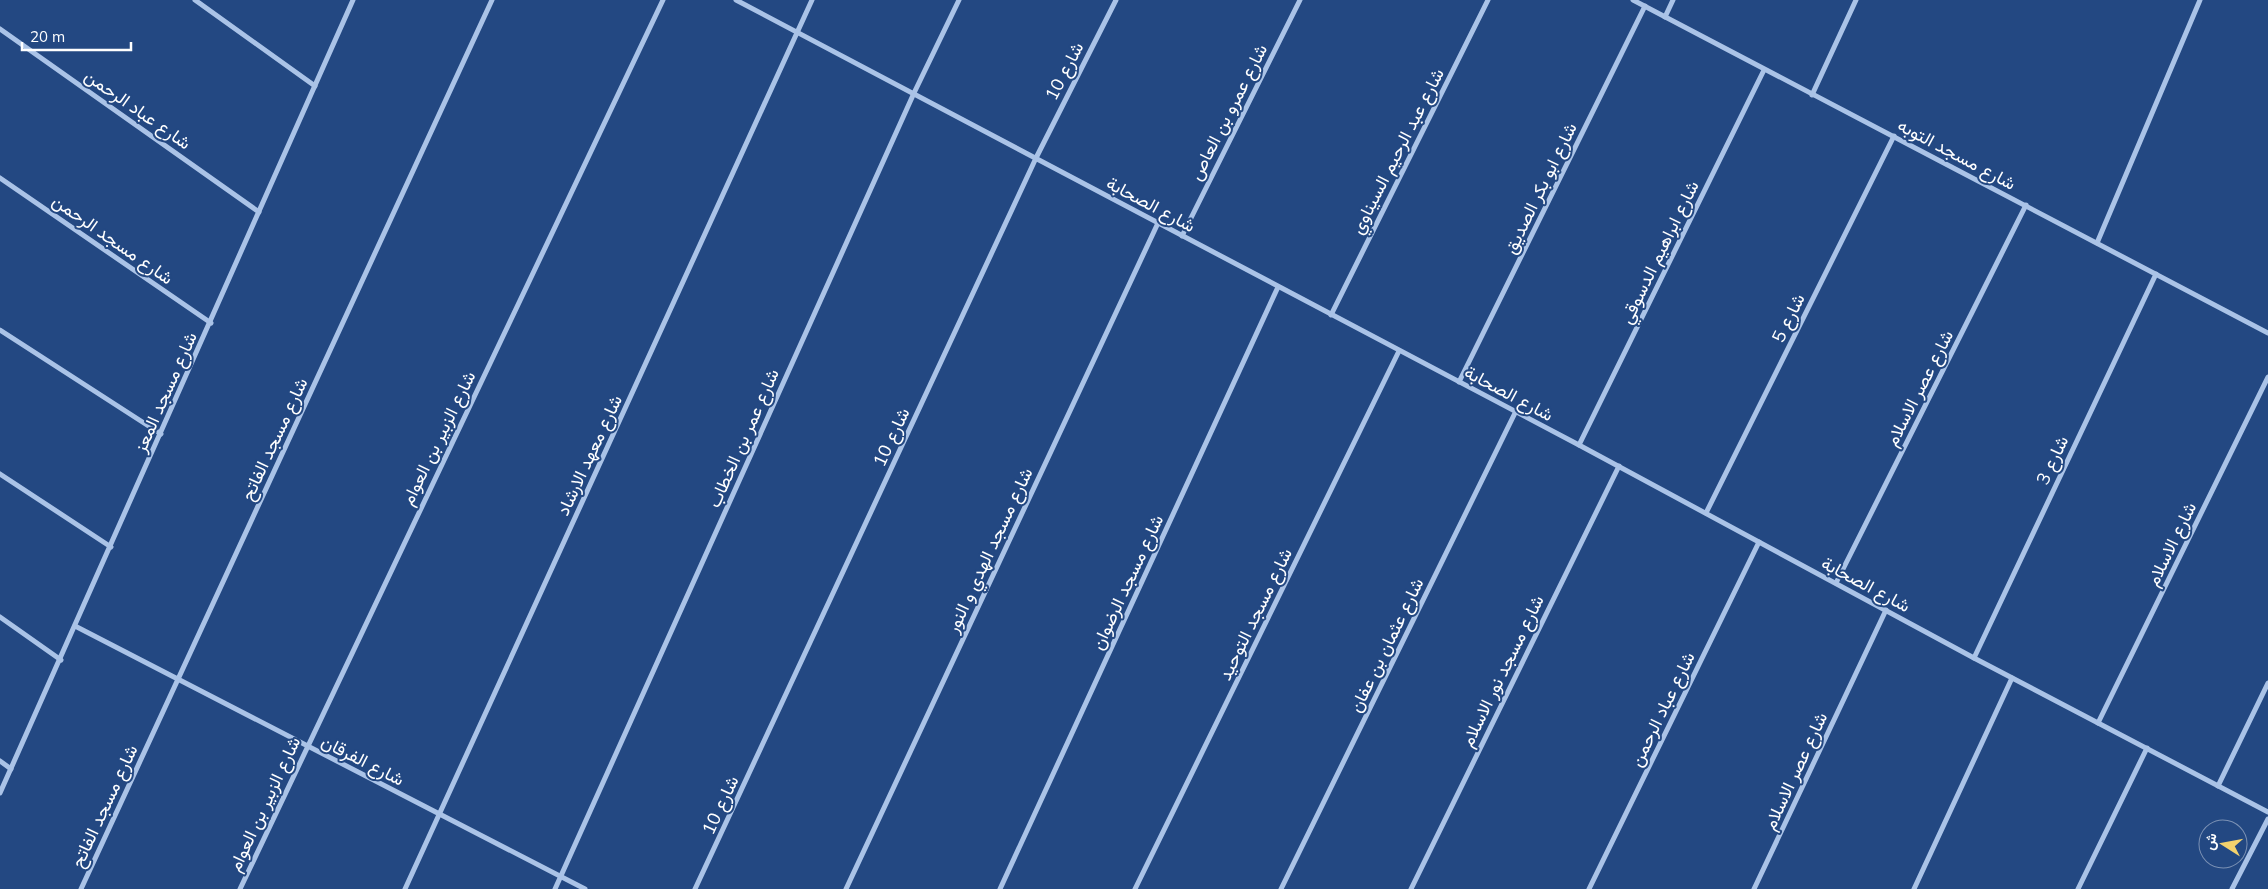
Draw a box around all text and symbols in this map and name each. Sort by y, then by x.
scale bar [22,20,131,52]
text: 20 m [30,27,65,46]
street label: شارع 10 [1040,38,1089,105]
street label: شارع عمرو بن العاص [1184,40,1273,184]
street label: شارع عباد الرحمن [80,64,196,155]
street label: شارع عبد الرحيم السيناوي [1345,64,1452,240]
street label: شارع مسجد التوبه [1893,113,2020,196]
street label: شارع ابو بكر الصديق [1498,119,1583,258]
street label: شارع الصحابة [1102,171,1199,238]
street label: شارع ابراهيم الدسوقي [1614,177,1707,329]
street label: شارع مسجد الرحمن [47,189,178,290]
street label: شارع 5 [1766,290,1811,347]
street label: شارع عصر الاسلام [1880,326,1959,451]
street label: شارع مسجد المعز [128,328,203,457]
street label: شارع الصحابة [1460,360,1557,427]
street label: شارع عمر بن الخطاب [702,365,785,511]
street label: شارع الزبير بن العوام [396,367,481,509]
street label: شارع مسجد الفاتح [235,374,313,505]
street label: شارع معهد الارشاد [551,391,628,520]
street label: شارع 10 [867,404,916,471]
street label: شارع 3 [2031,432,2074,489]
street label: شارع مسجد الهدي و النور [940,464,1041,639]
street label: شارع الاسلام [2141,498,2202,590]
street label: شارع مسجد الرضوان [1086,511,1169,654]
street label: شارع مسجد التوحيد [1213,544,1298,684]
street label: شارع الصحابة [1817,551,1914,618]
street label: شارع عثمان بن عفان [1343,574,1429,716]
street label: شارع مسجد نور الاسلام [1455,591,1550,751]
street label: شارع عباد الرحمن [1624,648,1701,771]
street label: شارع عصر الاسلام [1758,708,1833,834]
street label: شارع الفرقان [317,729,408,792]
street label: شارع الزبير بن العوام [223,733,306,876]
street label: شارع مسجد الفاتح [65,741,143,872]
street label: شارع 10 [696,772,745,839]
north arrow [2198,819,2248,869]
text: ش [2200,831,2221,851]

